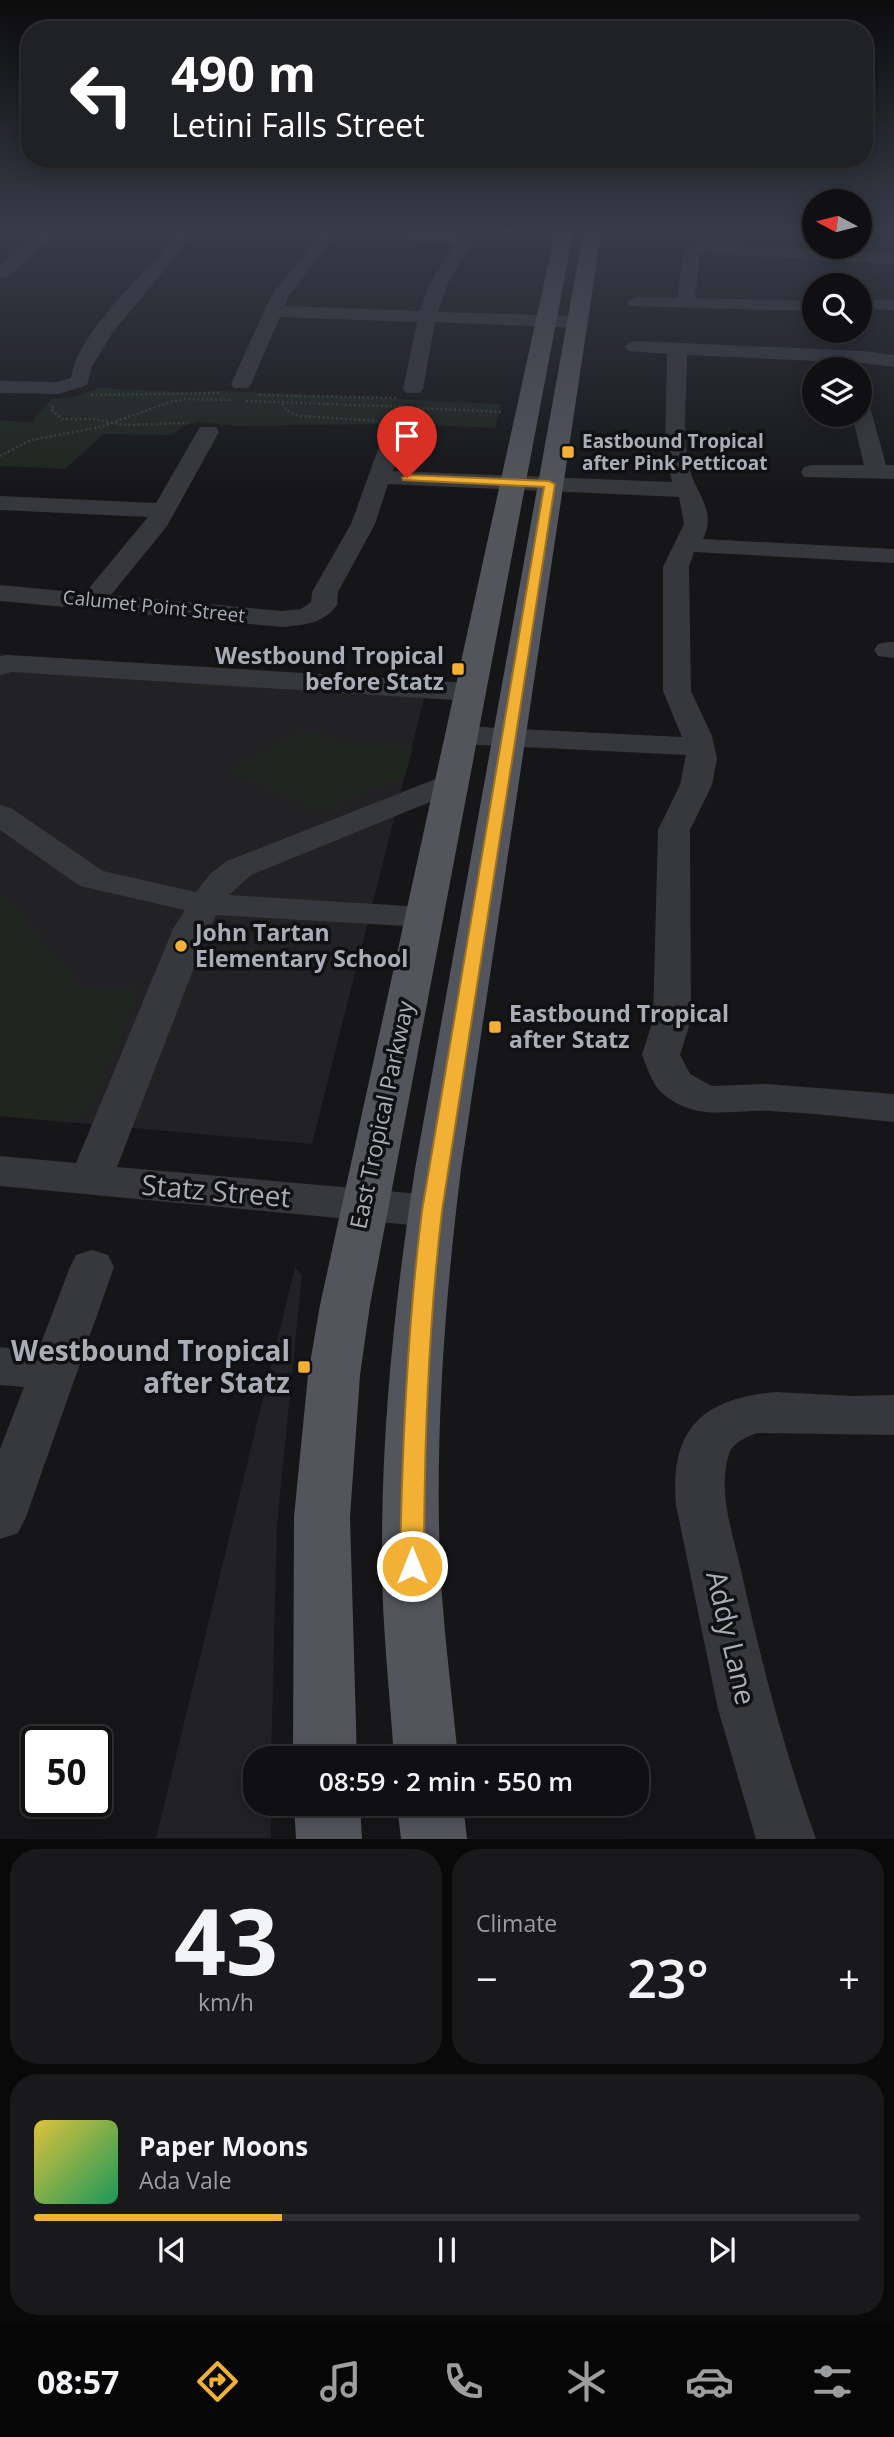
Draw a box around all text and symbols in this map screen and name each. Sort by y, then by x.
text: 490 m [171,40,316,106]
icon: left [56,49,147,140]
text: Letini Falls Street [171,103,425,146]
north arrow [802,189,872,259]
map controls [802,189,872,427]
button: search [802,273,872,343]
button: layers [802,357,872,427]
pin [377,406,437,478]
icon: arrive [388,417,426,455]
place label: Eastbound Tropical after Pink Petticoat [582,428,768,476]
marker: Eastbound Tropical after Pink Petticoat [560,444,576,460]
street label: Calumet Point Street [62,584,247,629]
place label: Westbound Tropical before Statz [215,639,444,697]
marker: Westbound Tropical before Statz [450,661,466,677]
place label: John Tartan Elementary School [193,916,408,974]
marker: John Tartan Elementary School [173,938,189,954]
street label: East Tropical Parkway [341,997,421,1232]
place label: Eastbound Tropical after Statz [509,997,729,1055]
marker: Eastbound Tropical after Statz [487,1019,503,1035]
street label: Statz Street [140,1165,292,1215]
place label: Westbound Tropical after Statz [11,1331,290,1401]
marker: Westbound Tropical after Statz [296,1359,312,1375]
position arrow [375,1529,449,1603]
street label: Addy Lane [698,1567,766,1708]
speed limit sign: 50 [21,1726,112,1817]
text: 08:59 · 2 min · 550 m [319,1763,573,1799]
text: 43 [174,1878,278,2002]
text: Climate [476,1907,557,1939]
text: 23° [627,1942,709,2013]
text: − [476,1952,498,2004]
text: + [838,1952,860,2004]
text: km/h [198,1986,254,2018]
text: Paper Moons [139,2128,308,2164]
text: Ada Vale [139,2164,232,2196]
icon: previous [153,2231,191,2269]
icon: pause [428,2231,466,2269]
icon: next [703,2231,741,2269]
icon: directions [193,2357,242,2406]
icon: music [316,2357,365,2406]
icon: phone [439,2357,488,2406]
icon: climate [562,2357,611,2406]
icon: car [685,2357,734,2406]
icon: filters [808,2357,857,2406]
text: 08:57 [37,2360,119,2403]

